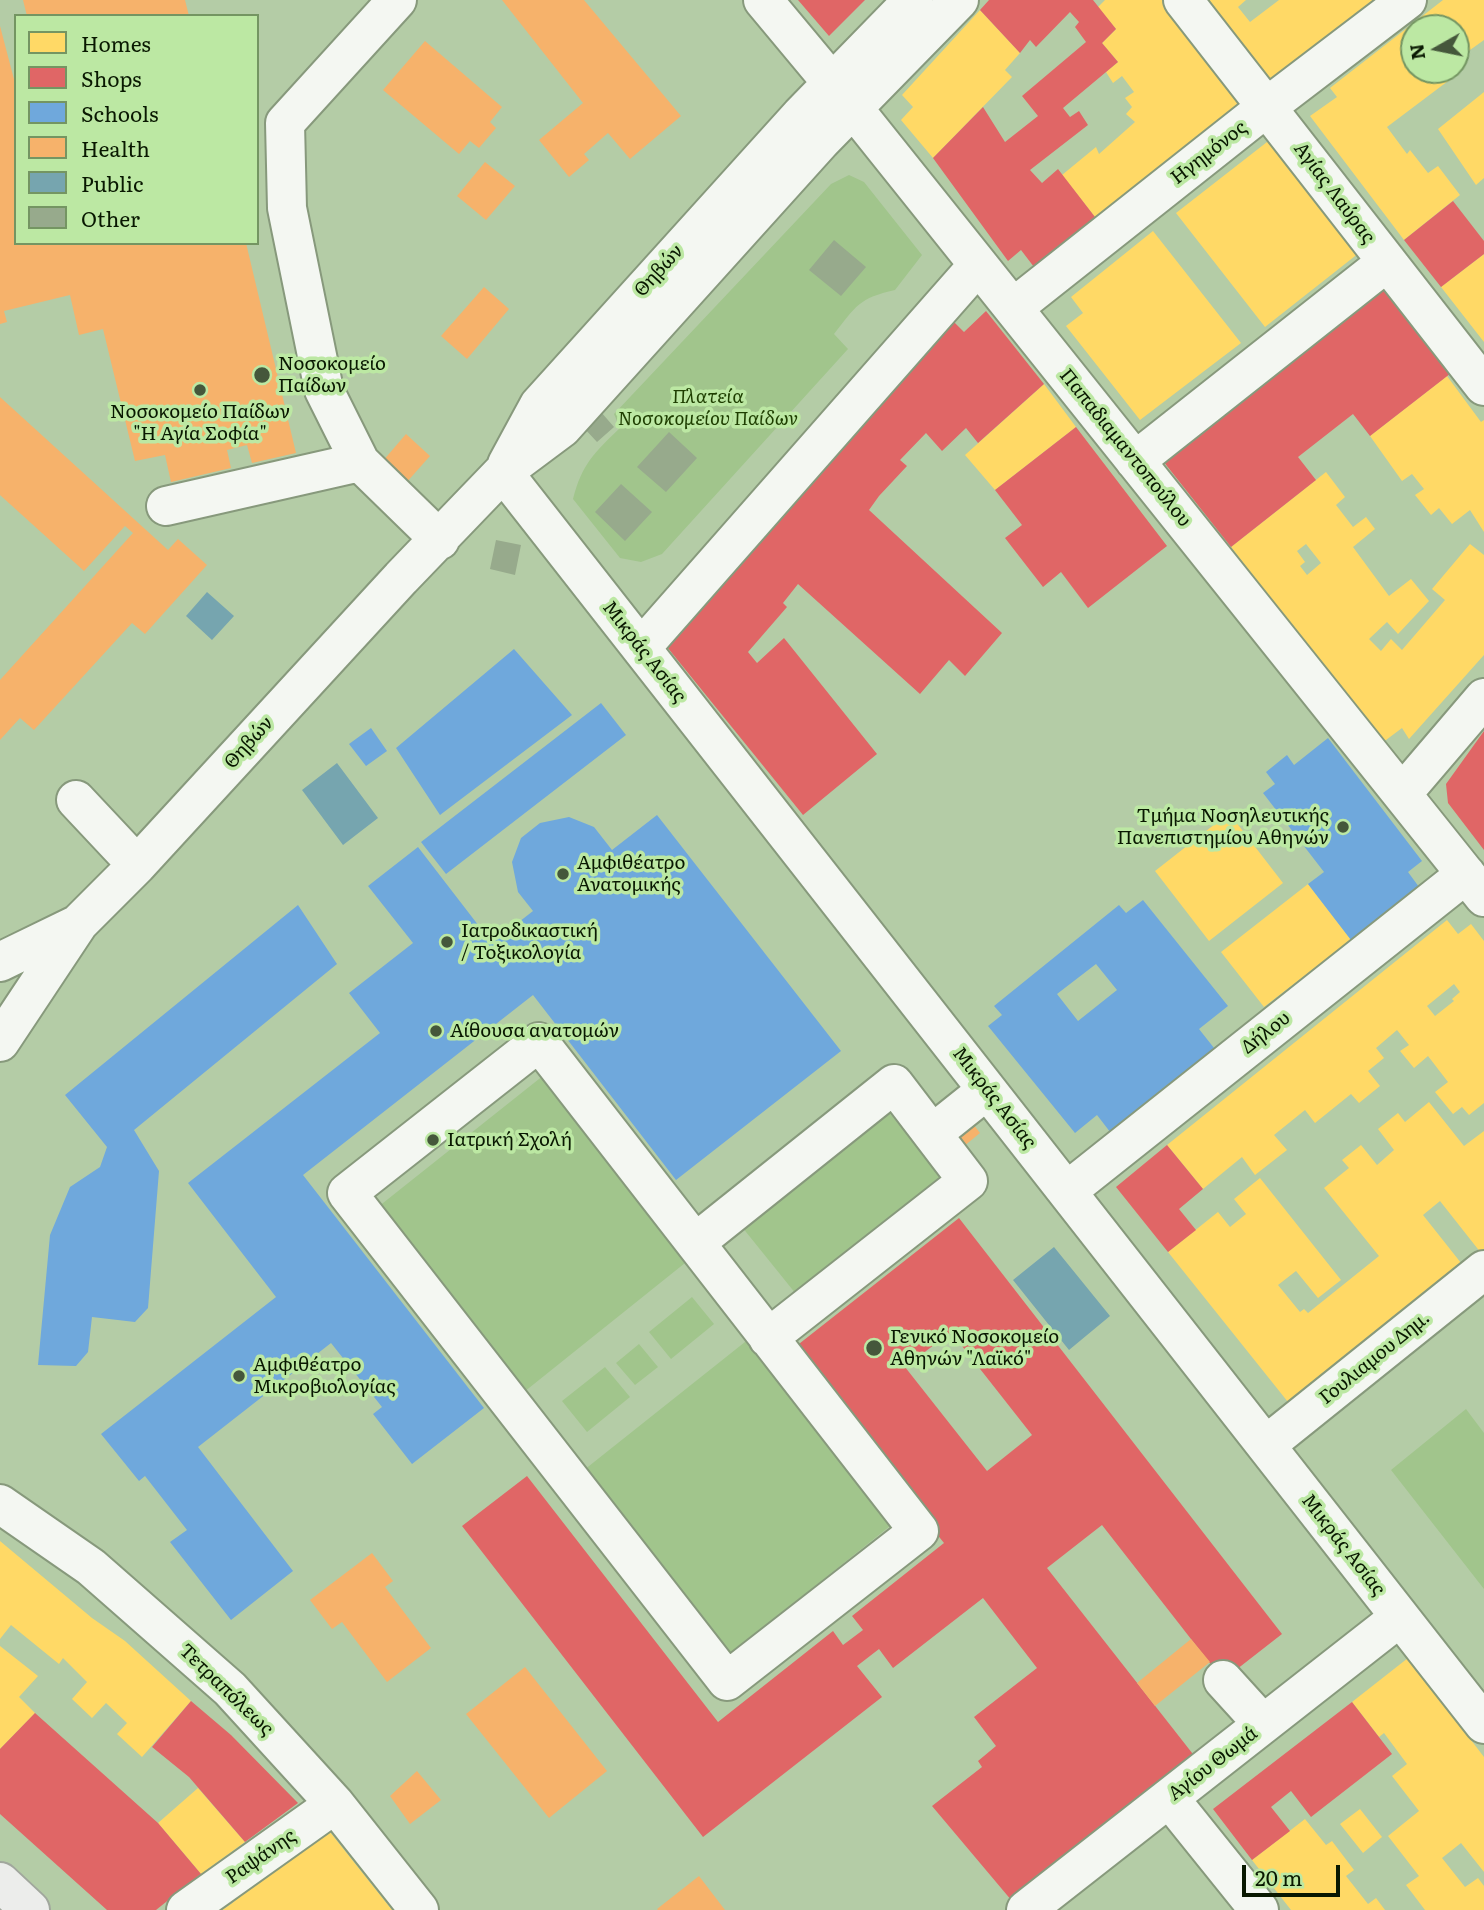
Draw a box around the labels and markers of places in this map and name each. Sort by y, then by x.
place label: Νοσοκομείο Παίδων [278,353,386,397]
marker: Νοσοκομείο Παίδων [252,365,272,385]
marker: Νοσοκομείο Παίδων "Η Αγία Σοφία" [192,382,208,398]
place label: Νοσοκομείο Παίδων "Η Αγία Σοφία" [110,401,290,445]
place label: Τμήμα Νοσηλευτικής Πανεπιστημίου Αθηνών [1117,805,1329,849]
marker: Τμήμα Νοσηλευτικής Πανεπιστημίου Αθηνών [1335,819,1351,835]
place label: Αμφιθέατρο Ανατομικής [577,852,685,896]
marker: Αμφιθέατρο Ανατομικής [555,866,571,882]
place label: Ιατροδικαστική / Τοξικολογία [461,920,598,964]
marker: Ιατροδικαστική / Τοξικολογία [439,934,455,950]
place label: Αίθουσα ανατομών [450,1020,619,1042]
marker: Αίθουσα ανατομών [428,1023,444,1039]
place label: Ιατρική Σχολή [447,1129,572,1151]
marker: Ιατρική Σχολή [425,1132,441,1148]
place label: Γενικό Νοσοκομείο Αθηνών "Λαϊκό" [890,1326,1059,1370]
marker: Γενικό Νοσοκομείο Αθηνών "Λαϊκό" [864,1338,884,1358]
place label: Αμφιθέατρο Μικροβιολογίας [253,1354,396,1398]
marker: Αμφιθέατρο Μικροβιολογίας [231,1368,247,1384]

